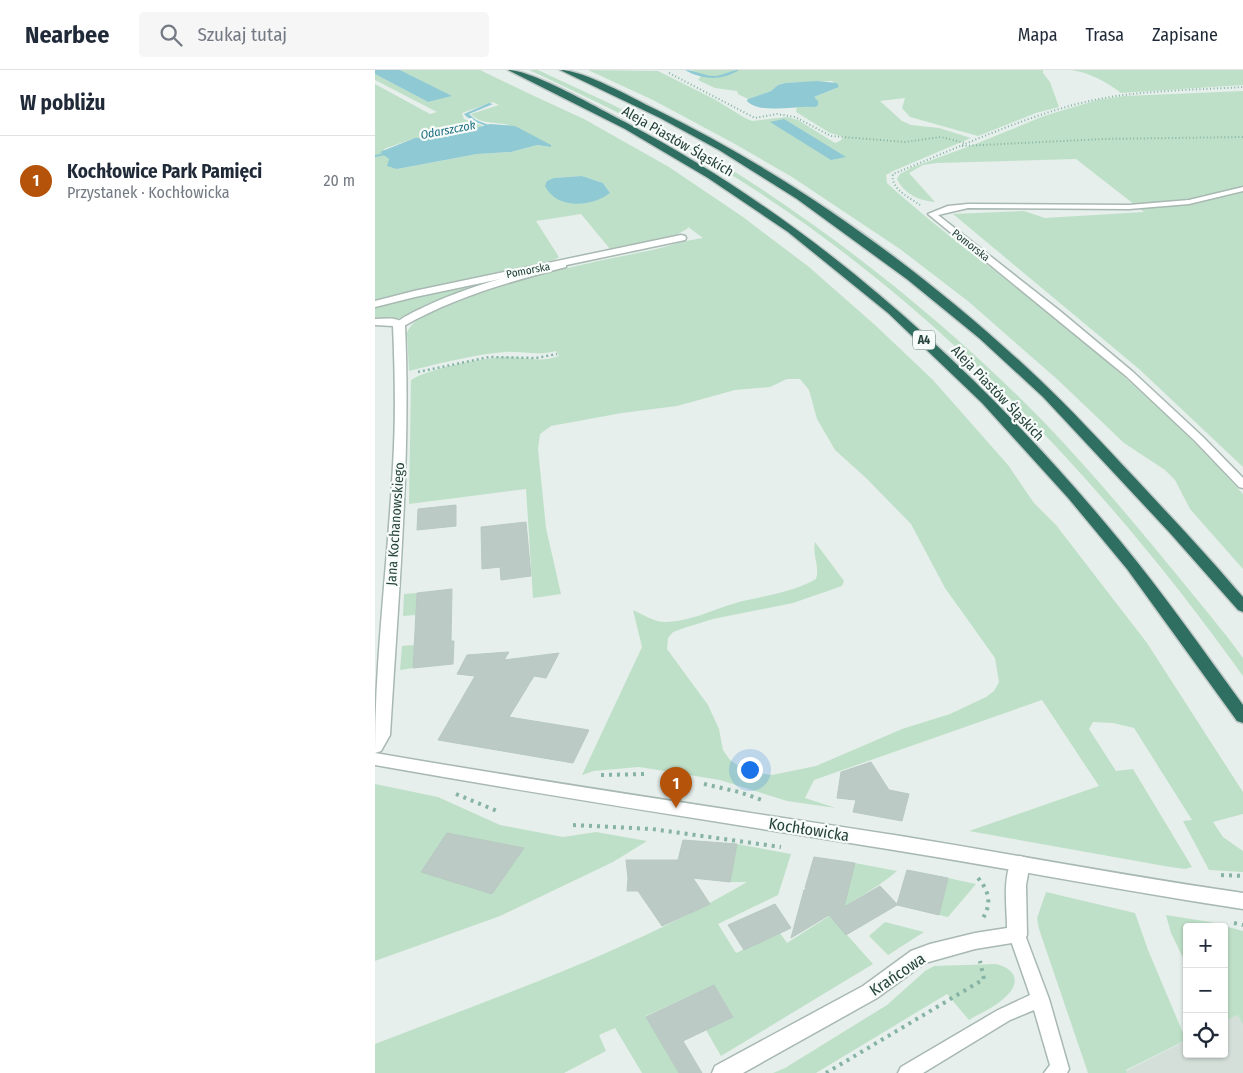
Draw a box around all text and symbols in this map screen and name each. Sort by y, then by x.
search box [139,12,489,57]
text: Nearbee [25,21,109,49]
icon: search [157,21,185,49]
text: Szukaj tutaj [197,23,287,46]
text: Mapa [1018,24,1057,46]
text: Trasa [1085,24,1124,46]
text: Zapisane [1152,24,1218,46]
text: W pobliżu [20,90,105,116]
street label: Aleja Piastów Śląskich [619,102,737,180]
water label: Odarszczok [419,118,477,142]
text: Kochłowice Park Pamięci [67,160,262,183]
text: 1 [33,171,39,190]
text: 20 m [324,171,355,190]
text: Przystanek · Kochłowicka [67,183,230,202]
street label: Pomorska [949,227,992,264]
street label: Pomorska [505,260,551,281]
road number: A4 [913,330,935,350]
street label: Aleja Piastów Śląskich [948,341,1048,445]
street label: Jana Kochanowskiego [383,462,408,586]
your location [737,757,763,783]
pin: 1 [660,767,692,808]
street label: Kochłowicka [767,814,851,845]
map controls [1183,923,1228,1058]
button: + [1183,923,1228,968]
street label: Krańcowa [866,949,929,1000]
button: − [1183,968,1228,1013]
button: locate [1183,1013,1228,1058]

